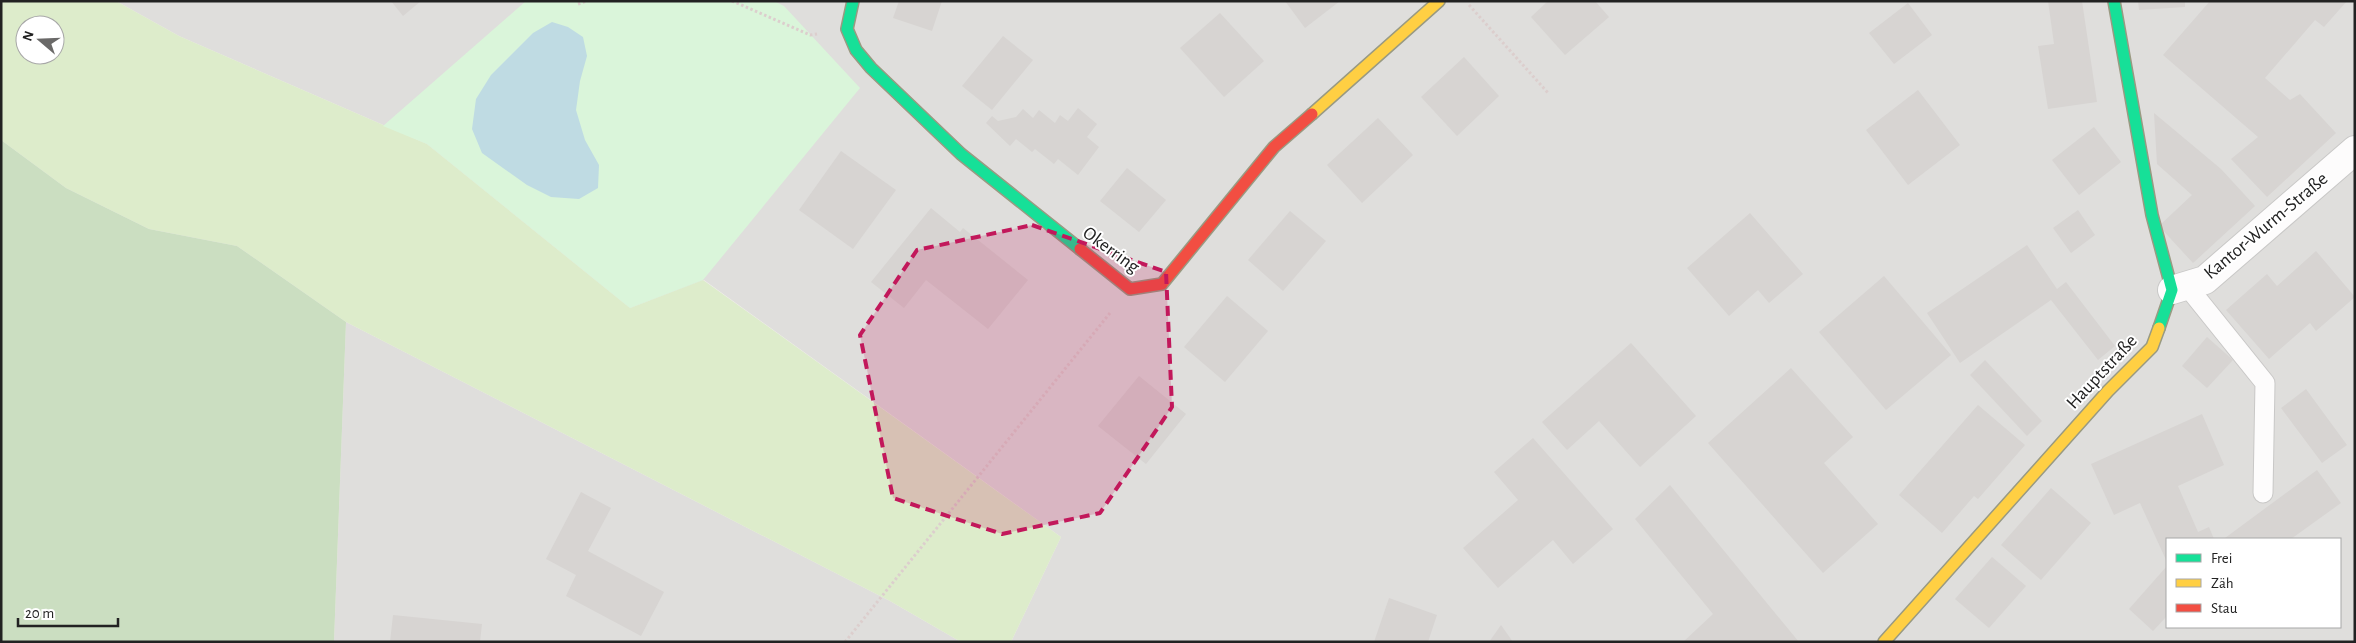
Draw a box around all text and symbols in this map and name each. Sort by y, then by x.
north arrow [15,15,65,65]
text: N [20,29,37,43]
street label: Kantor-Wurm-Straße [2201,169,2331,283]
street label: Okerring [1079,223,1144,277]
street label: Hauptstraße [2063,331,2141,413]
legend [2166,538,2341,628]
text: Frei [2211,551,2232,566]
text: Zäh [2211,576,2234,591]
scale bar [18,596,118,628]
text: Stau [2211,601,2238,616]
text: 20 m [25,606,54,621]

